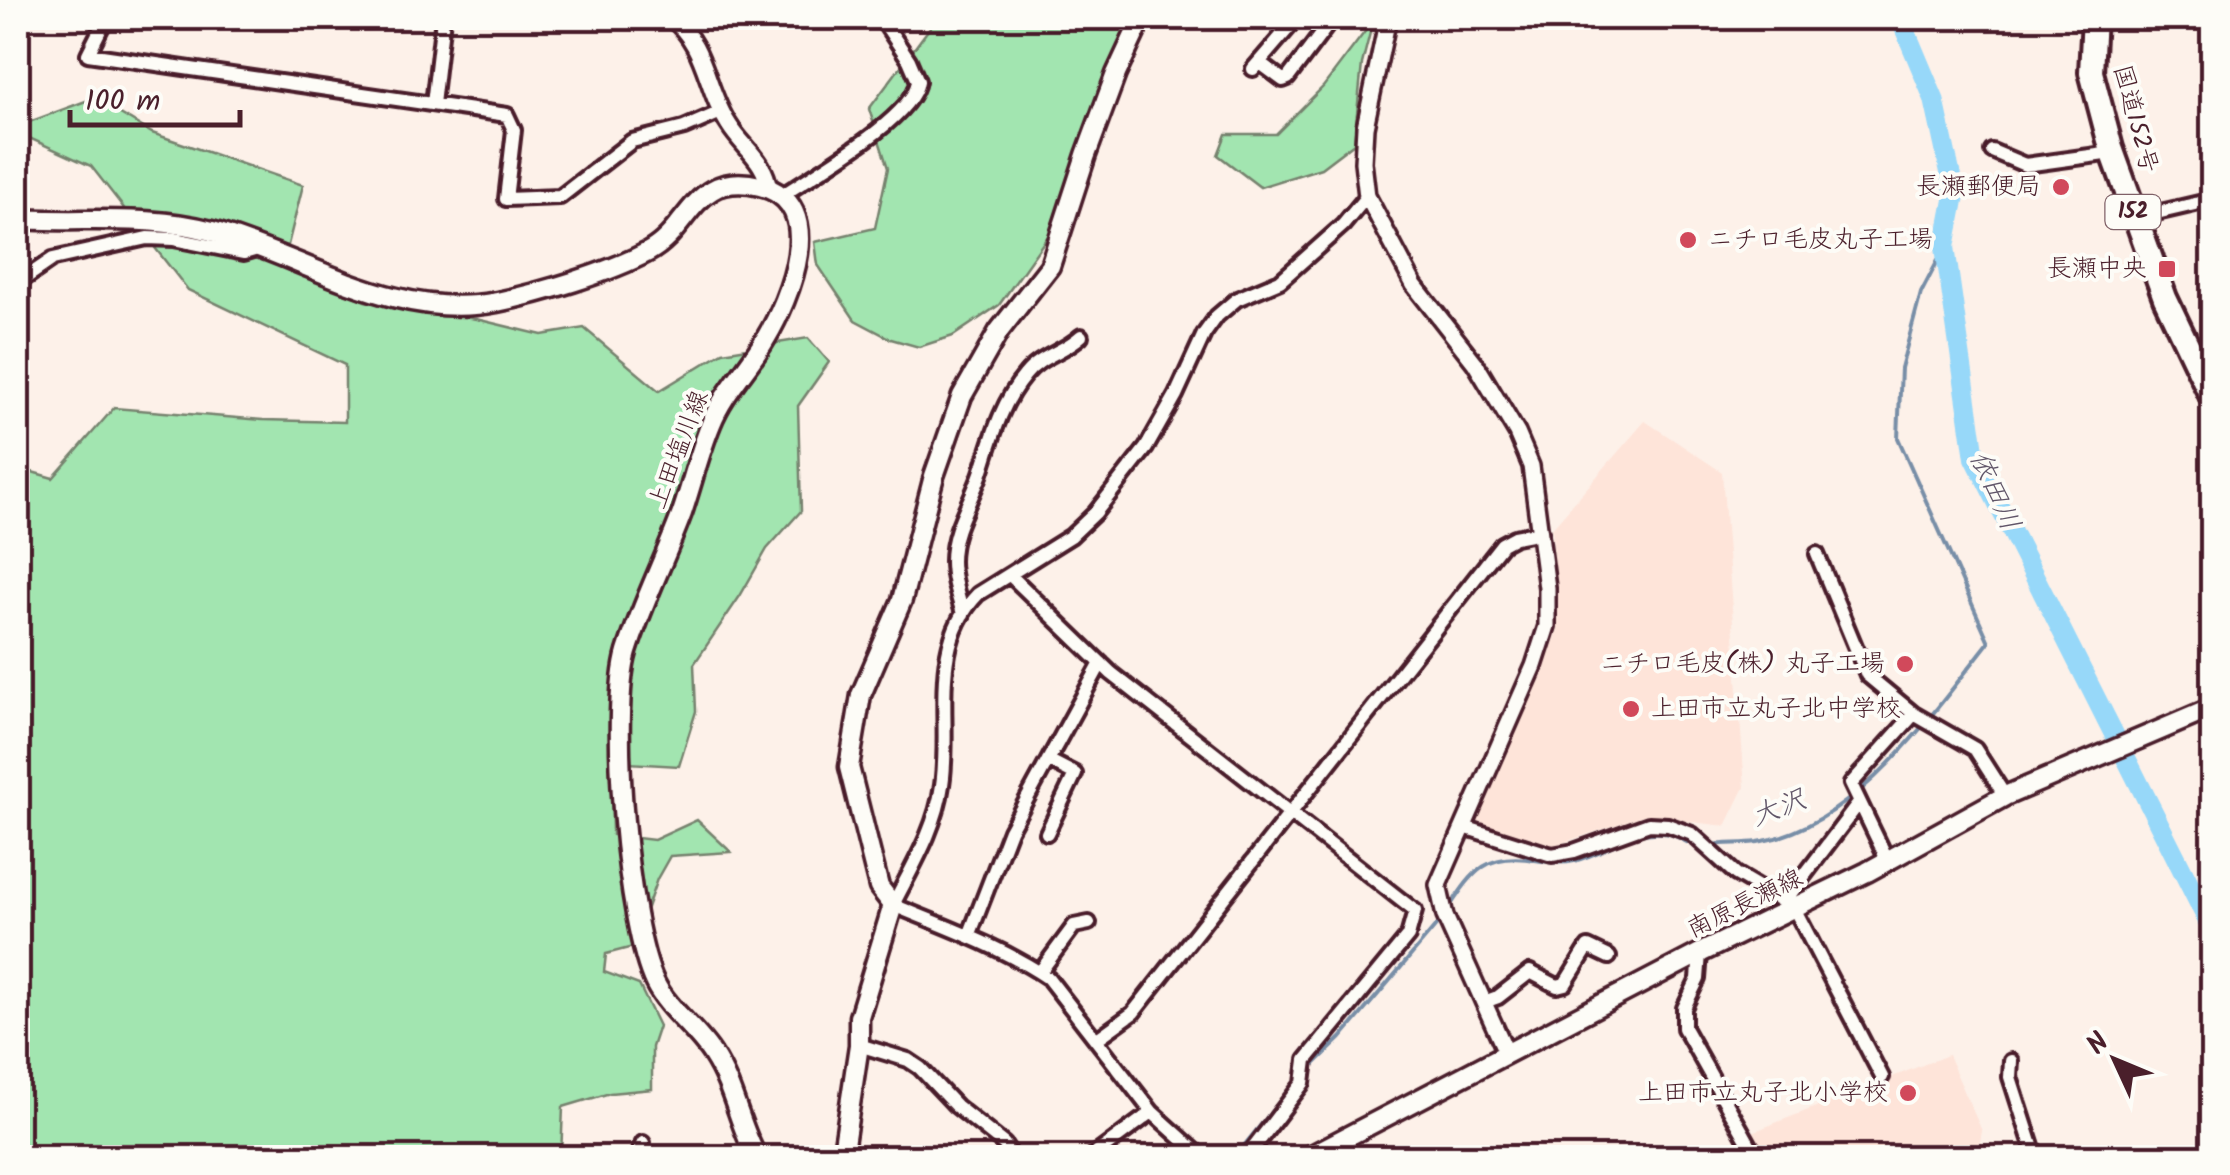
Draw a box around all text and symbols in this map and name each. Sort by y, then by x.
street label: 国道152号 [2101,60,2169,178]
scale bar [70,65,240,127]
text: 100 m [85,78,160,126]
place label: 長瀬郵便局 [1916,167,2041,207]
marker: 長瀬郵便局 [2050,176,2072,198]
road number: 152 [2106,195,2160,229]
place label: ニチロ毛皮丸子工場 [1708,220,1933,260]
marker: ニチロ毛皮丸子工場 [1677,229,1699,251]
place label: 長瀬中央 [2047,249,2147,289]
marker: 長瀬中央 [2156,258,2178,280]
street label: 上田塩川線 [638,384,720,516]
water label: 依田川 [1956,443,2032,539]
place label: ニチロ毛皮(株) 丸子工場 [1600,644,1885,684]
marker: ニチロ毛皮(株) 丸子工場 [1894,653,1916,675]
place label: 上田市立丸子北中学校 [1651,689,1901,729]
marker: 上田市立丸子北中学校 [1620,698,1642,720]
water label: 大沢 [1745,778,1814,840]
street label: 南原長瀬線 [1680,859,1810,949]
north arrow [2065,1010,2165,1110]
text: N [2076,1022,2121,1066]
place label: 上田市立丸子北小学校 [1638,1073,1888,1113]
marker: 上田市立丸子北小学校 [1897,1082,1919,1104]

